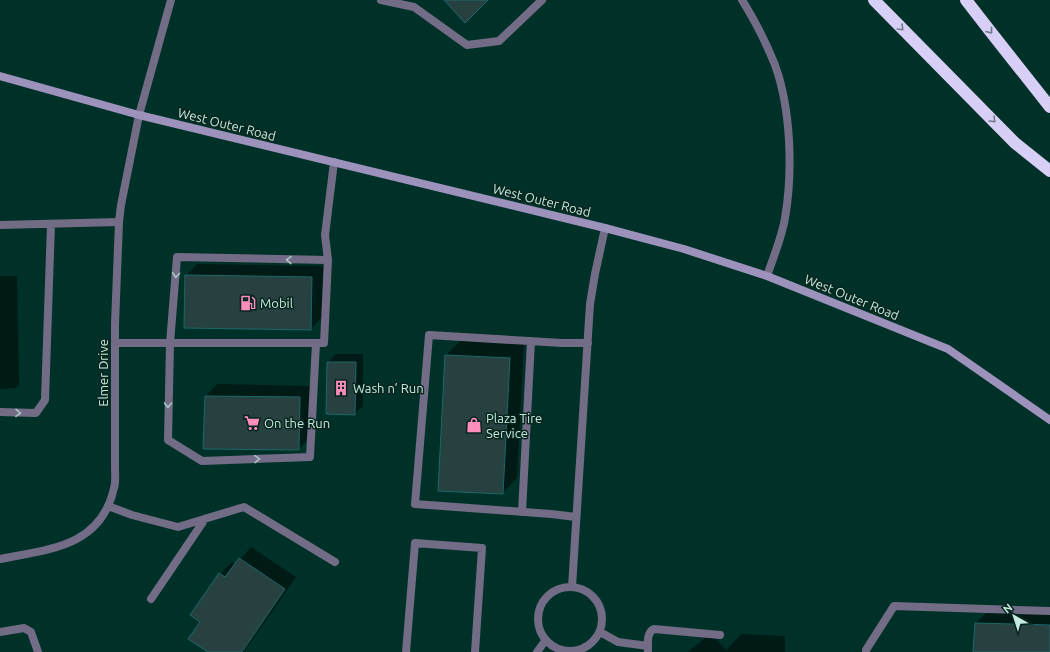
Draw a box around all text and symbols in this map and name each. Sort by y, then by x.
one-way arrow [897,23,904,31]
one-way arrow [985,27,992,34]
street label: West Outer Road [177,105,277,143]
one-way arrow [988,115,996,123]
street label: West Outer Road [492,181,592,219]
one-way arrow [286,255,292,264]
one-way arrow [171,272,180,278]
street label: West Outer Road [803,272,901,322]
fuel station icon: Mobil [239,294,257,312]
place label: Mobil [260,296,294,310]
street label: Elmer Drive [96,339,110,407]
building icon: Wash n’ Run [332,379,350,397]
place label: Wash n’ Run [353,381,424,395]
one-way arrow [164,402,172,408]
one-way arrow [15,408,21,417]
place label: Plaza Tire Service [486,411,542,440]
supermarket icon: On the Run [243,414,261,432]
place label: On the Run [264,416,330,430]
shop icon: Plaza Tire Service [465,416,483,434]
one-way arrow [254,455,260,463]
north arrow [994,596,1034,636]
text: N [1001,601,1015,615]

